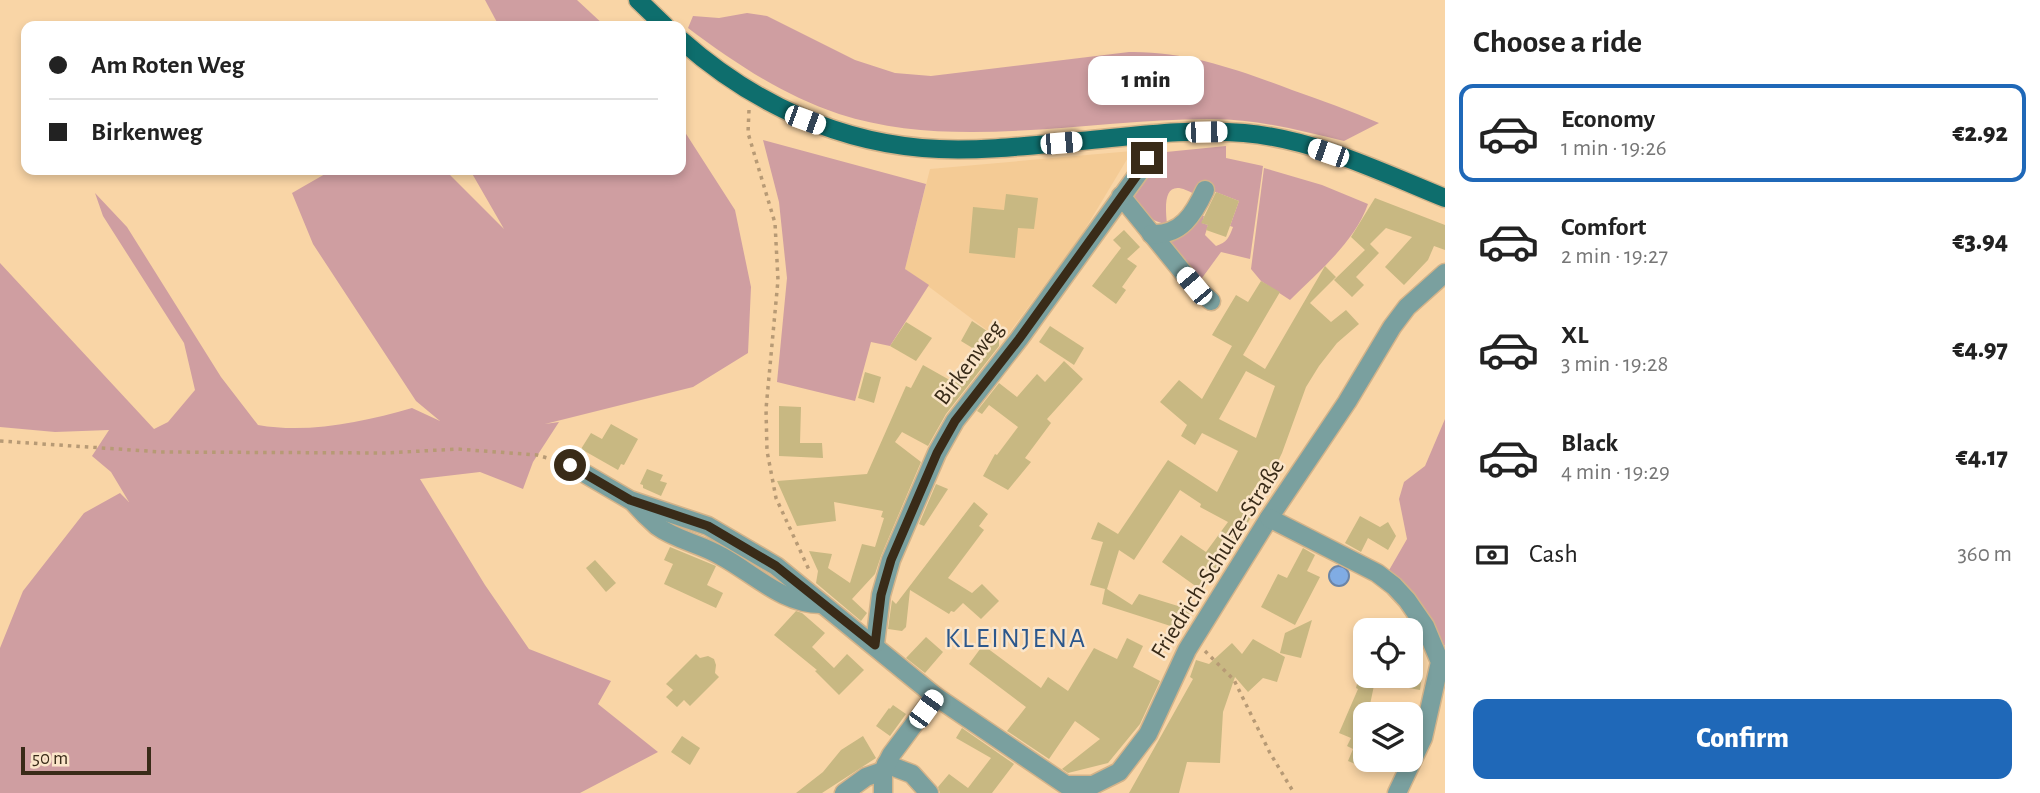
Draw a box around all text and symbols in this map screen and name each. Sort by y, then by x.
text: Choose a ride [1473,26,1642,58]
text: Am Roten Weg [91,52,245,78]
callout: 1 min [1089,57,1205,106]
text: 1 min [1122,69,1170,92]
icon: car [1477,102,1540,165]
car [782,103,829,137]
text: Economy [1561,106,1655,132]
text: Birkenweg [91,119,203,145]
text: €2.92 [1953,120,2008,146]
car [1185,121,1228,143]
car [1040,131,1083,155]
car [1305,136,1352,170]
text: 1 min · 19:26 [1561,137,1667,160]
route end [1131,142,1163,174]
icon: car [1477,210,1540,273]
text: Comfort [1561,214,1646,240]
text: €3.94 [1953,228,2008,254]
text: 2 min · 19:27 [1561,245,1668,268]
car [1173,263,1216,309]
street label: Birkenweg [930,316,1008,410]
icon: car [1477,318,1540,381]
text: XL [1561,322,1588,348]
text: €4.97 [1953,336,2008,362]
text: 3 min · 19:28 [1561,353,1668,376]
icon: car [1477,426,1540,489]
text: Black [1561,430,1618,456]
text: €4.17 [1956,444,2008,470]
route start [554,449,586,481]
street label: Friedrich-Schulze-Straße [1147,455,1289,663]
text: 4 min · 19:29 [1561,461,1670,484]
icon: cash [1473,536,1511,574]
text: Cash [1529,541,1578,567]
text: 360 m [1957,543,2012,566]
map controls [1353,618,1423,772]
button: locate [1353,618,1423,688]
district label: KLEINJENA [945,625,1087,653]
car [906,686,947,732]
button: Confirm [1473,699,2012,779]
button: layers [1353,702,1423,772]
scale bar [21,744,150,776]
text: 50 m [32,749,68,768]

